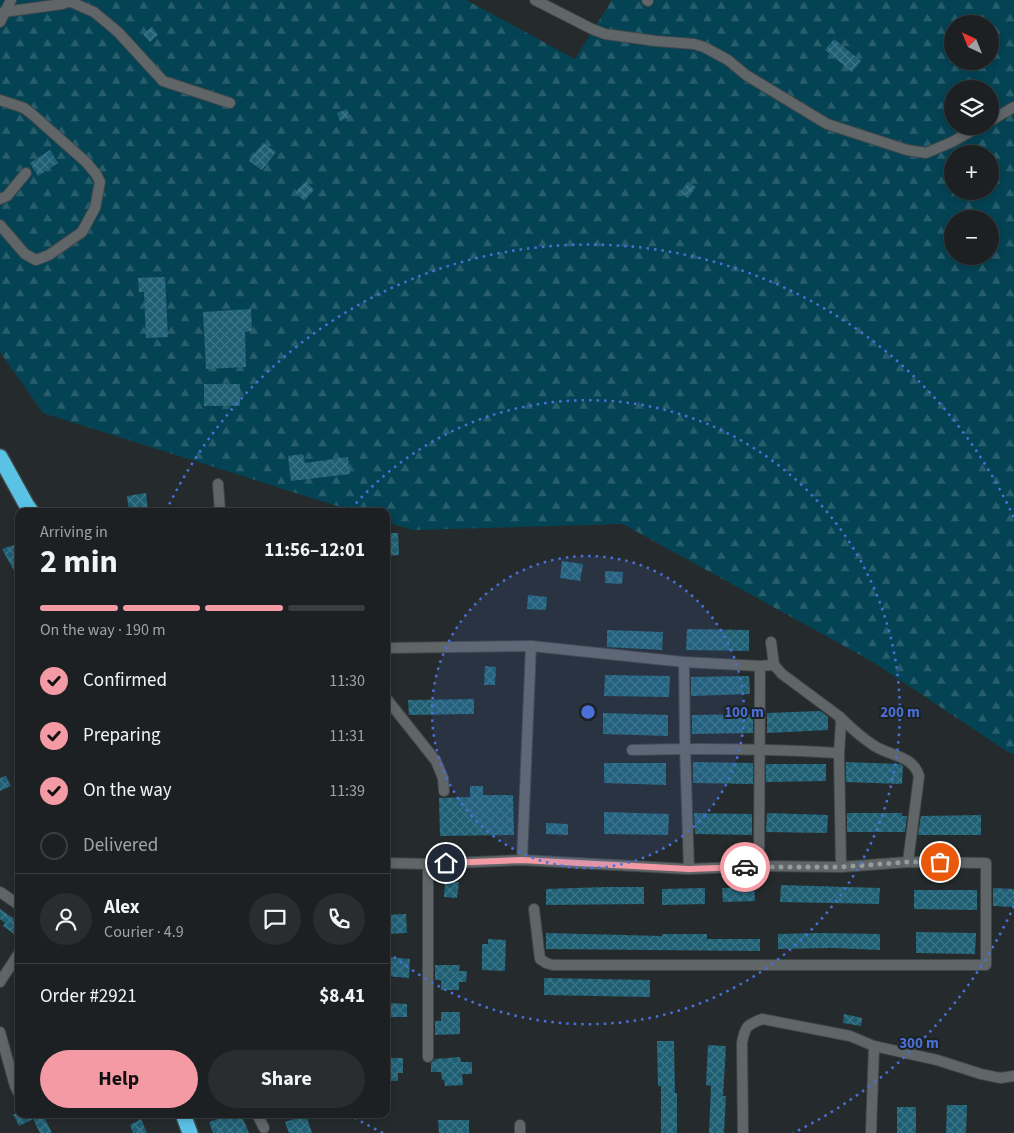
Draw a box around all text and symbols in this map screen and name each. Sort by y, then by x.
north arrow [944,15,999,70]
map controls [944,15,999,265]
button: layers [944,80,999,135]
button: + [944,145,999,200]
button: − [944,210,999,265]
text: Arriving in [40,521,108,543]
text: 11:56–12:01 [264,537,365,564]
text: 2 min [40,539,118,585]
text: On the way · 190 m [40,619,165,641]
icon: check [40,667,68,695]
text: Confirmed [83,667,167,694]
text: 11:30 [329,670,365,692]
text: 100 m [724,702,764,723]
text: 200 m [880,702,920,723]
centre of rings [579,703,597,721]
icon: check [40,722,68,750]
text: Preparing [83,722,161,749]
text: 11:31 [329,725,365,747]
icon: check [40,777,68,805]
text: On the way [83,777,172,804]
text: 11:39 [329,780,365,802]
text: Delivered [83,832,158,859]
pin [919,841,961,883]
pin [425,842,467,884]
courier [720,842,770,892]
icon: bag [926,848,954,876]
icon: home [432,849,460,877]
icon: car [731,853,759,881]
button: person [40,893,92,945]
button: chat [249,893,301,945]
button: phone [313,893,365,945]
text: Alex [104,894,140,921]
text: Courier · 4.9 [104,921,184,943]
text: Order #2921 [40,983,137,1010]
text: $8.41 [319,983,365,1010]
text: 300 m [899,1033,939,1054]
button: Help [40,1050,198,1108]
button: Share [208,1050,365,1108]

